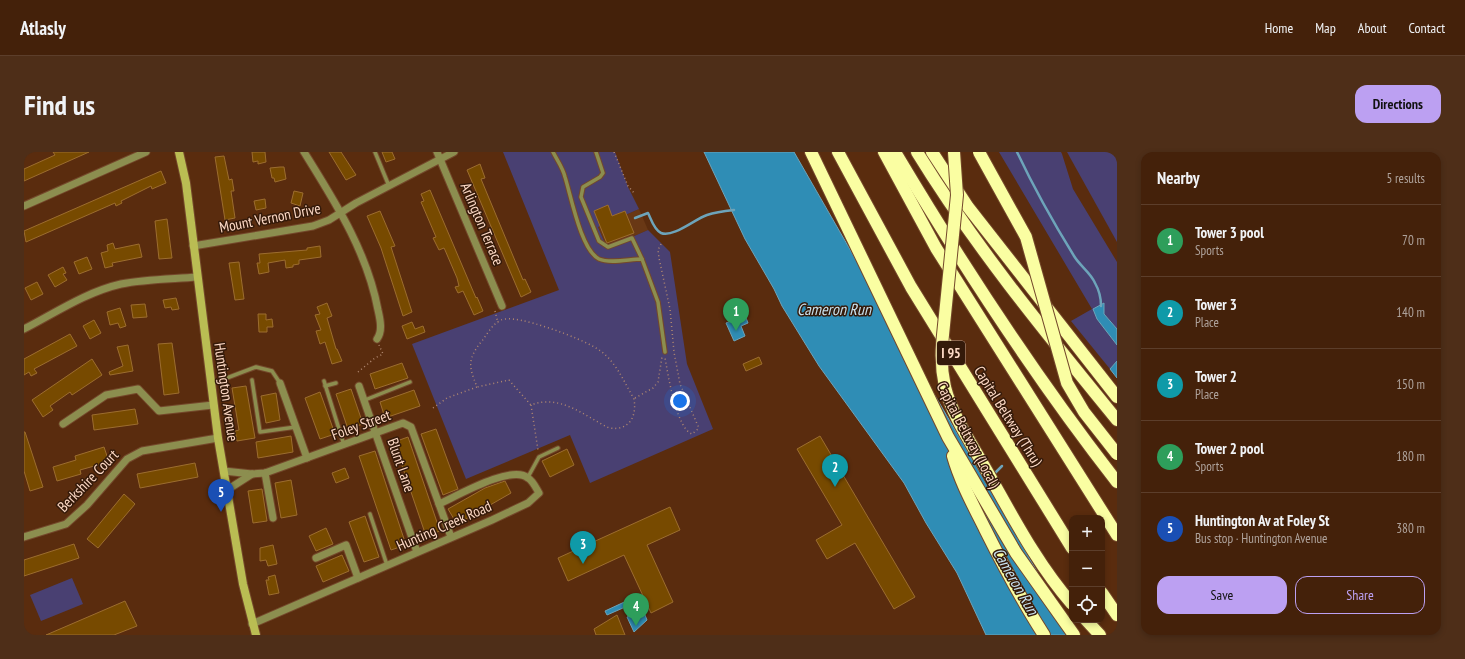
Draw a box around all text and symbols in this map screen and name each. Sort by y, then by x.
text: Atlasly [20,16,66,40]
text: Home [1265,19,1293,37]
text: Map [1315,19,1336,37]
text: About [1358,19,1387,37]
text: Contact [1409,19,1445,37]
button: Directions [1355,85,1441,123]
text: Find us [24,86,95,123]
text: Nearby [1157,167,1200,189]
text: 5 results [1386,170,1425,187]
street label: Arlington Terrace [457,180,508,268]
street label: Mount Vernon Drive [218,198,322,237]
text: Tower 3 pool [1195,223,1264,242]
text: 1 [1167,232,1173,249]
text: 70 m [1402,232,1425,249]
text: Sports [1195,242,1224,259]
text: Tower 3 [1195,295,1237,314]
pin: 1 [723,298,749,331]
water label: Cameron Run [797,299,872,319]
text: 2 [1167,304,1173,321]
text: 140 m [1396,304,1425,321]
text: Place [1195,314,1219,331]
street label: Huntington Avenue [210,341,243,442]
road number: I 95 [937,341,965,365]
street label: Capital Beltway (Thru) [970,362,1047,470]
text: Tower 2 [1195,367,1237,386]
text: 3 [1167,376,1173,393]
text: 150 m [1396,376,1425,393]
street label: Capital Beltway (Local) [933,379,1005,491]
text: Place [1195,386,1219,403]
your location [670,391,690,411]
street label: Foley Street [329,405,393,444]
street label: Blunt Lane [383,435,420,494]
text: Tower 2 pool [1195,439,1264,458]
street label: Berkshire Court [53,445,122,516]
text: 4 [1167,448,1173,465]
text: 180 m [1396,448,1425,465]
pin: 2 [822,454,848,487]
text: Sports [1195,458,1224,475]
pin: 5 [208,479,234,512]
street label: Hunting Creek Road [393,496,494,555]
text: Huntington Av at Foley St [1195,511,1329,530]
map controls [1069,515,1105,623]
button: + [1069,515,1105,551]
text: 5 [1167,520,1173,537]
text: 380 m [1396,520,1425,537]
text: Bus stop · Huntington Avenue [1195,530,1327,547]
pin: 3 [570,531,596,564]
water label: Cameron Run [989,544,1044,619]
button: − [1069,551,1105,587]
button: Save [1157,576,1287,614]
button: Share [1295,576,1425,614]
button: locate [1069,587,1105,623]
pin: 4 [623,593,649,626]

